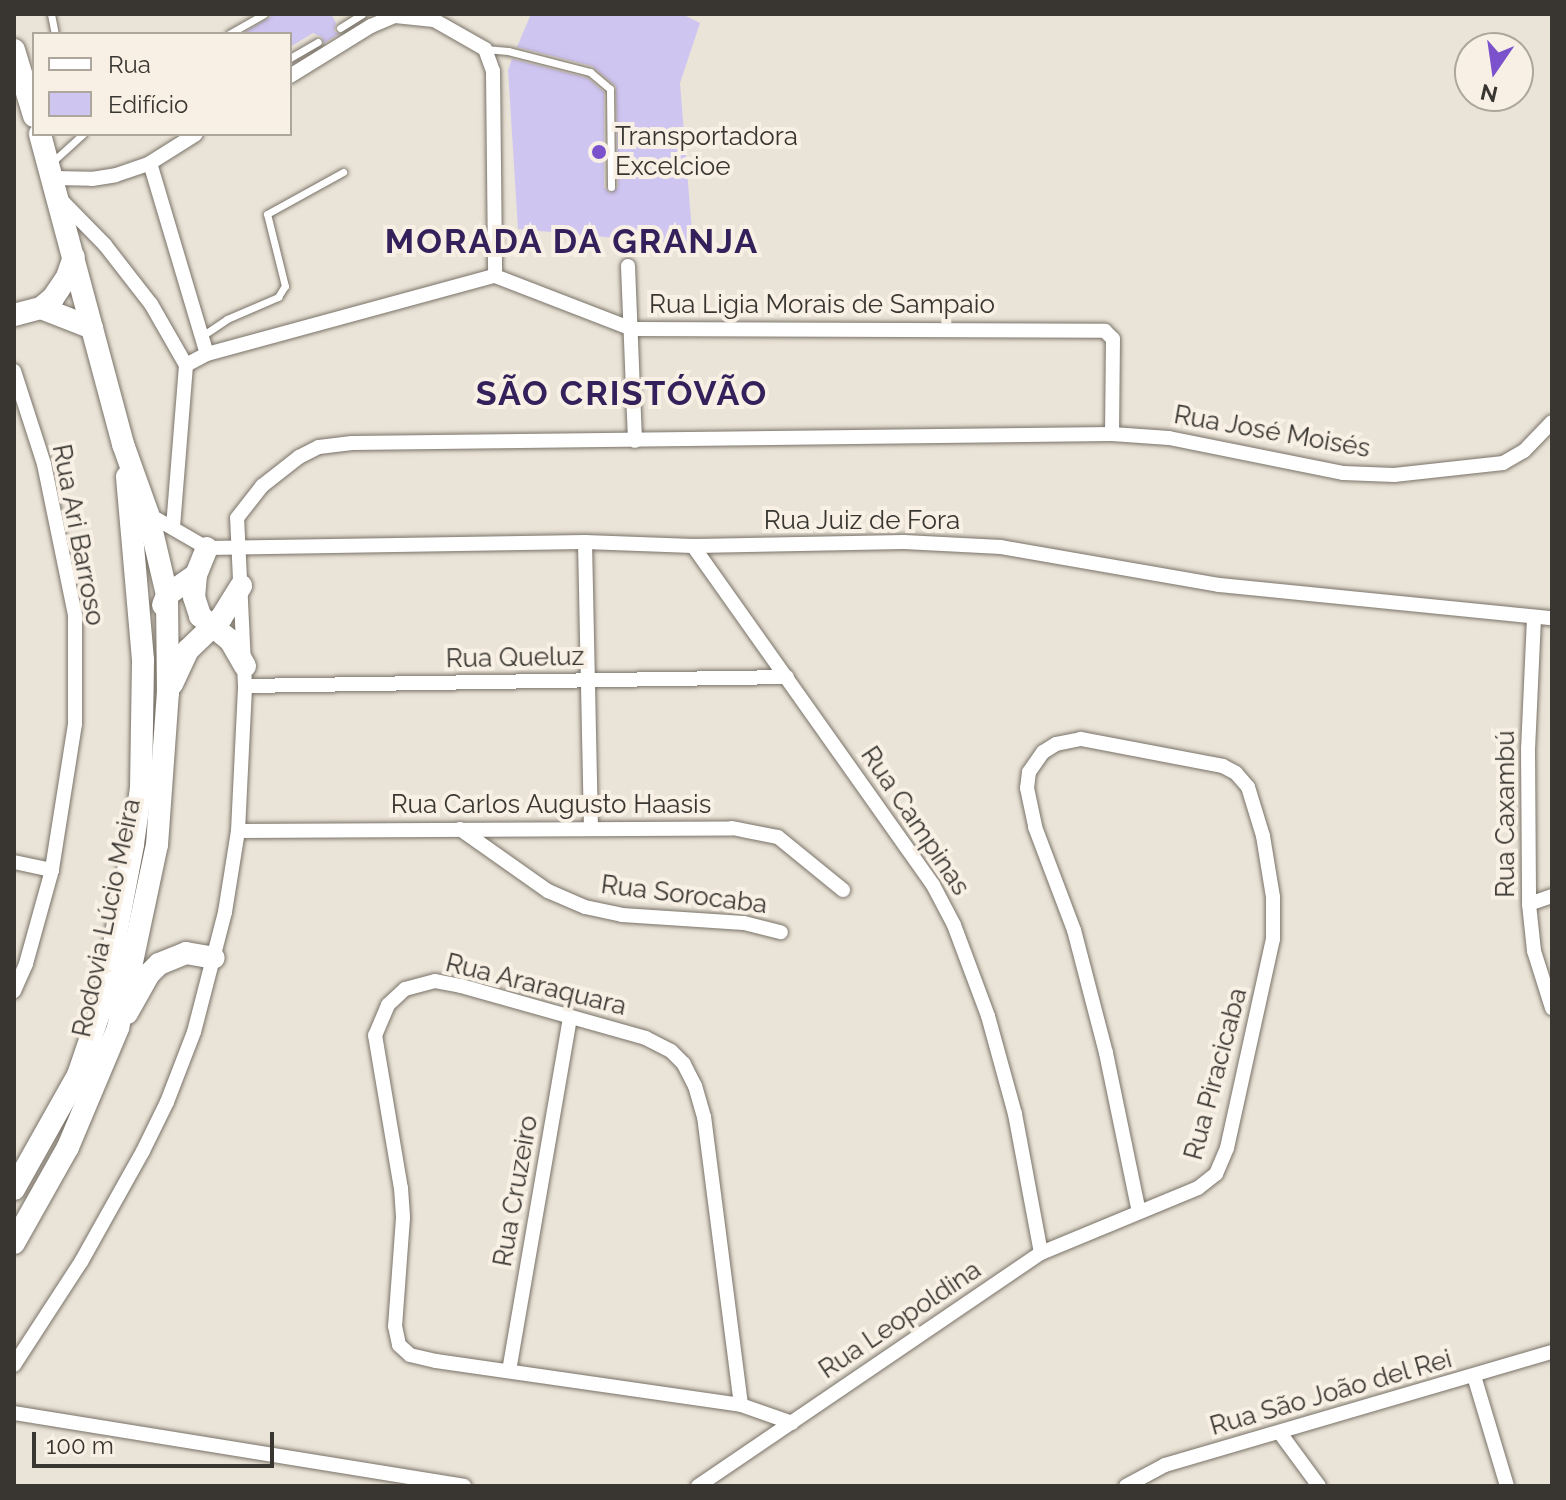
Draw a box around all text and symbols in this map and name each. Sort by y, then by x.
legend [32,32,292,136]
north arrow [1454,32,1534,112]
text: Rua [108,50,151,79]
text: N [1478,79,1500,108]
text: Edifício [108,90,188,119]
place label: Transportadora Excelcioe [615,121,798,182]
marker: Transportadora Excelcioe [590,143,608,161]
district label: MORADA DA GRANJA [384,222,760,262]
street label: Rua Ligia Morais de Sampaio [649,289,995,321]
district label: SÃO CRISTÓVÃO [476,374,768,414]
street label: Rua José Moisés [1171,399,1373,465]
street label: Rua Ari Barroso [45,441,111,629]
street label: Rua Juiz de Fora [763,505,961,537]
street label: Rua Queluz [445,641,585,675]
street label: Rua Caxambú [1490,730,1522,898]
street label: Rua Campinas [854,741,976,901]
street label: Rua Carlos Augusto Haasis [390,789,712,821]
street label: Rodovia Lúcio Meira [66,796,148,1040]
street label: Rua Sorocaba [599,869,769,921]
street label: Rua Araraquara [442,947,630,1023]
street label: Rua Piracicaba [1178,985,1254,1163]
street label: Rua Cruzeiro [487,1113,545,1269]
street label: Rua Leopoldina [813,1254,987,1386]
street label: Rua São João del Rei [1206,1343,1456,1443]
scale bar [36,1416,278,1466]
text: 100 m [46,1431,114,1460]

